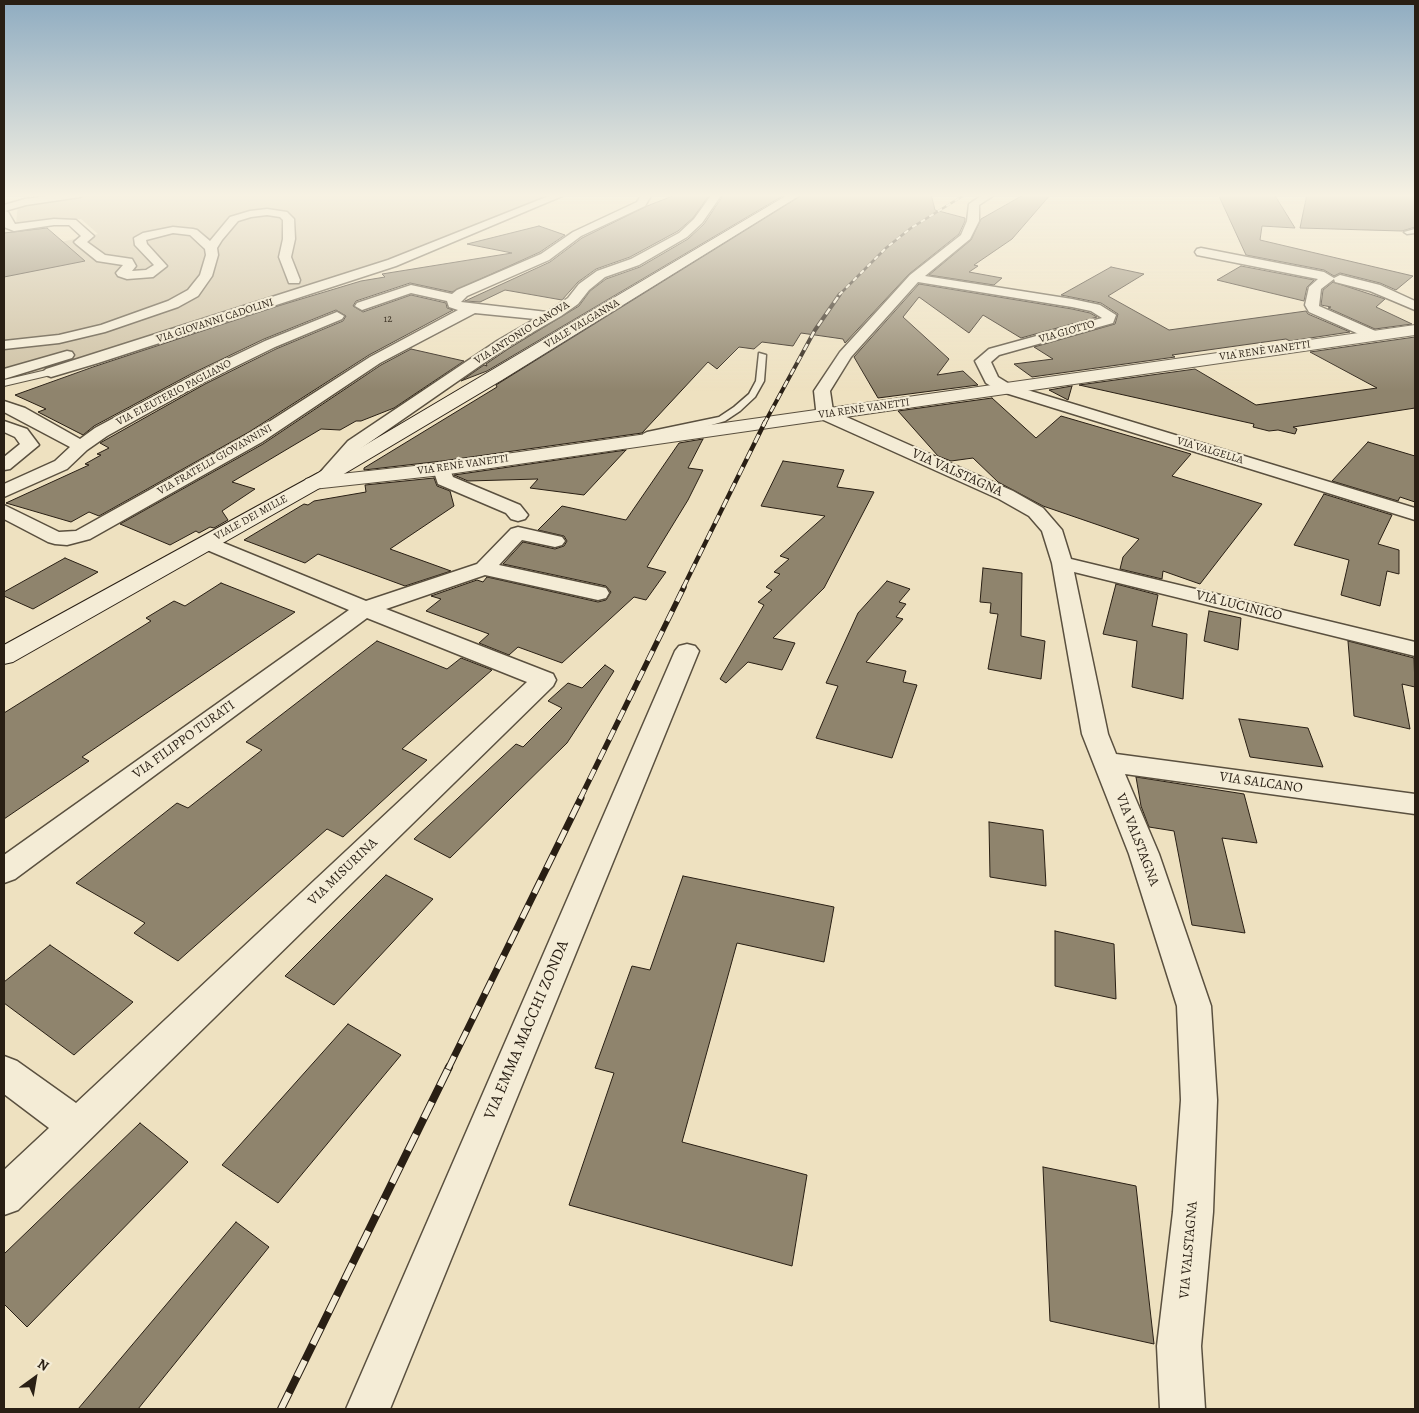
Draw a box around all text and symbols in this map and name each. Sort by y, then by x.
street label: VIA GIOVANNI CADOLINI [155,296,275,346]
street label: VIALE VALGANNA [542,296,622,352]
street label: VIA ANTONIO CANOVA [472,298,572,368]
house number: 12 [384,312,392,326]
street label: VIA GIOTTO [1038,318,1096,346]
street label: VIA RENÈ VANETTI [1218,338,1312,364]
street label: VIA ELEUTERIO PAGLIANO [114,357,234,429]
street label: VIA RENÈ VANETTI [817,396,911,422]
street label: VIA FRATELLI GIOVANNINI [155,422,275,498]
street label: VIA VALGELLA [1175,435,1245,467]
street label: VIA VALSTAGNA [909,445,1005,501]
street label: VIA RENÈ VANETTI [416,452,510,478]
street label: VIALE DEI MILLE [212,492,290,544]
street label: VIA LUCINICO [1194,587,1284,625]
street label: VIA FILIPPO TURATI [129,697,239,783]
street label: VIA SALCANO [1218,769,1304,797]
street label: VIA VALSTAGNA [1112,791,1162,889]
street label: VIA MISURINA [305,835,381,909]
street label: VIA EMMA MACCHI ZONDA [481,938,573,1122]
street label: VIA VALSTAGNA [1176,1201,1202,1299]
north arrow [10,1353,60,1403]
text: N [34,1354,53,1376]

